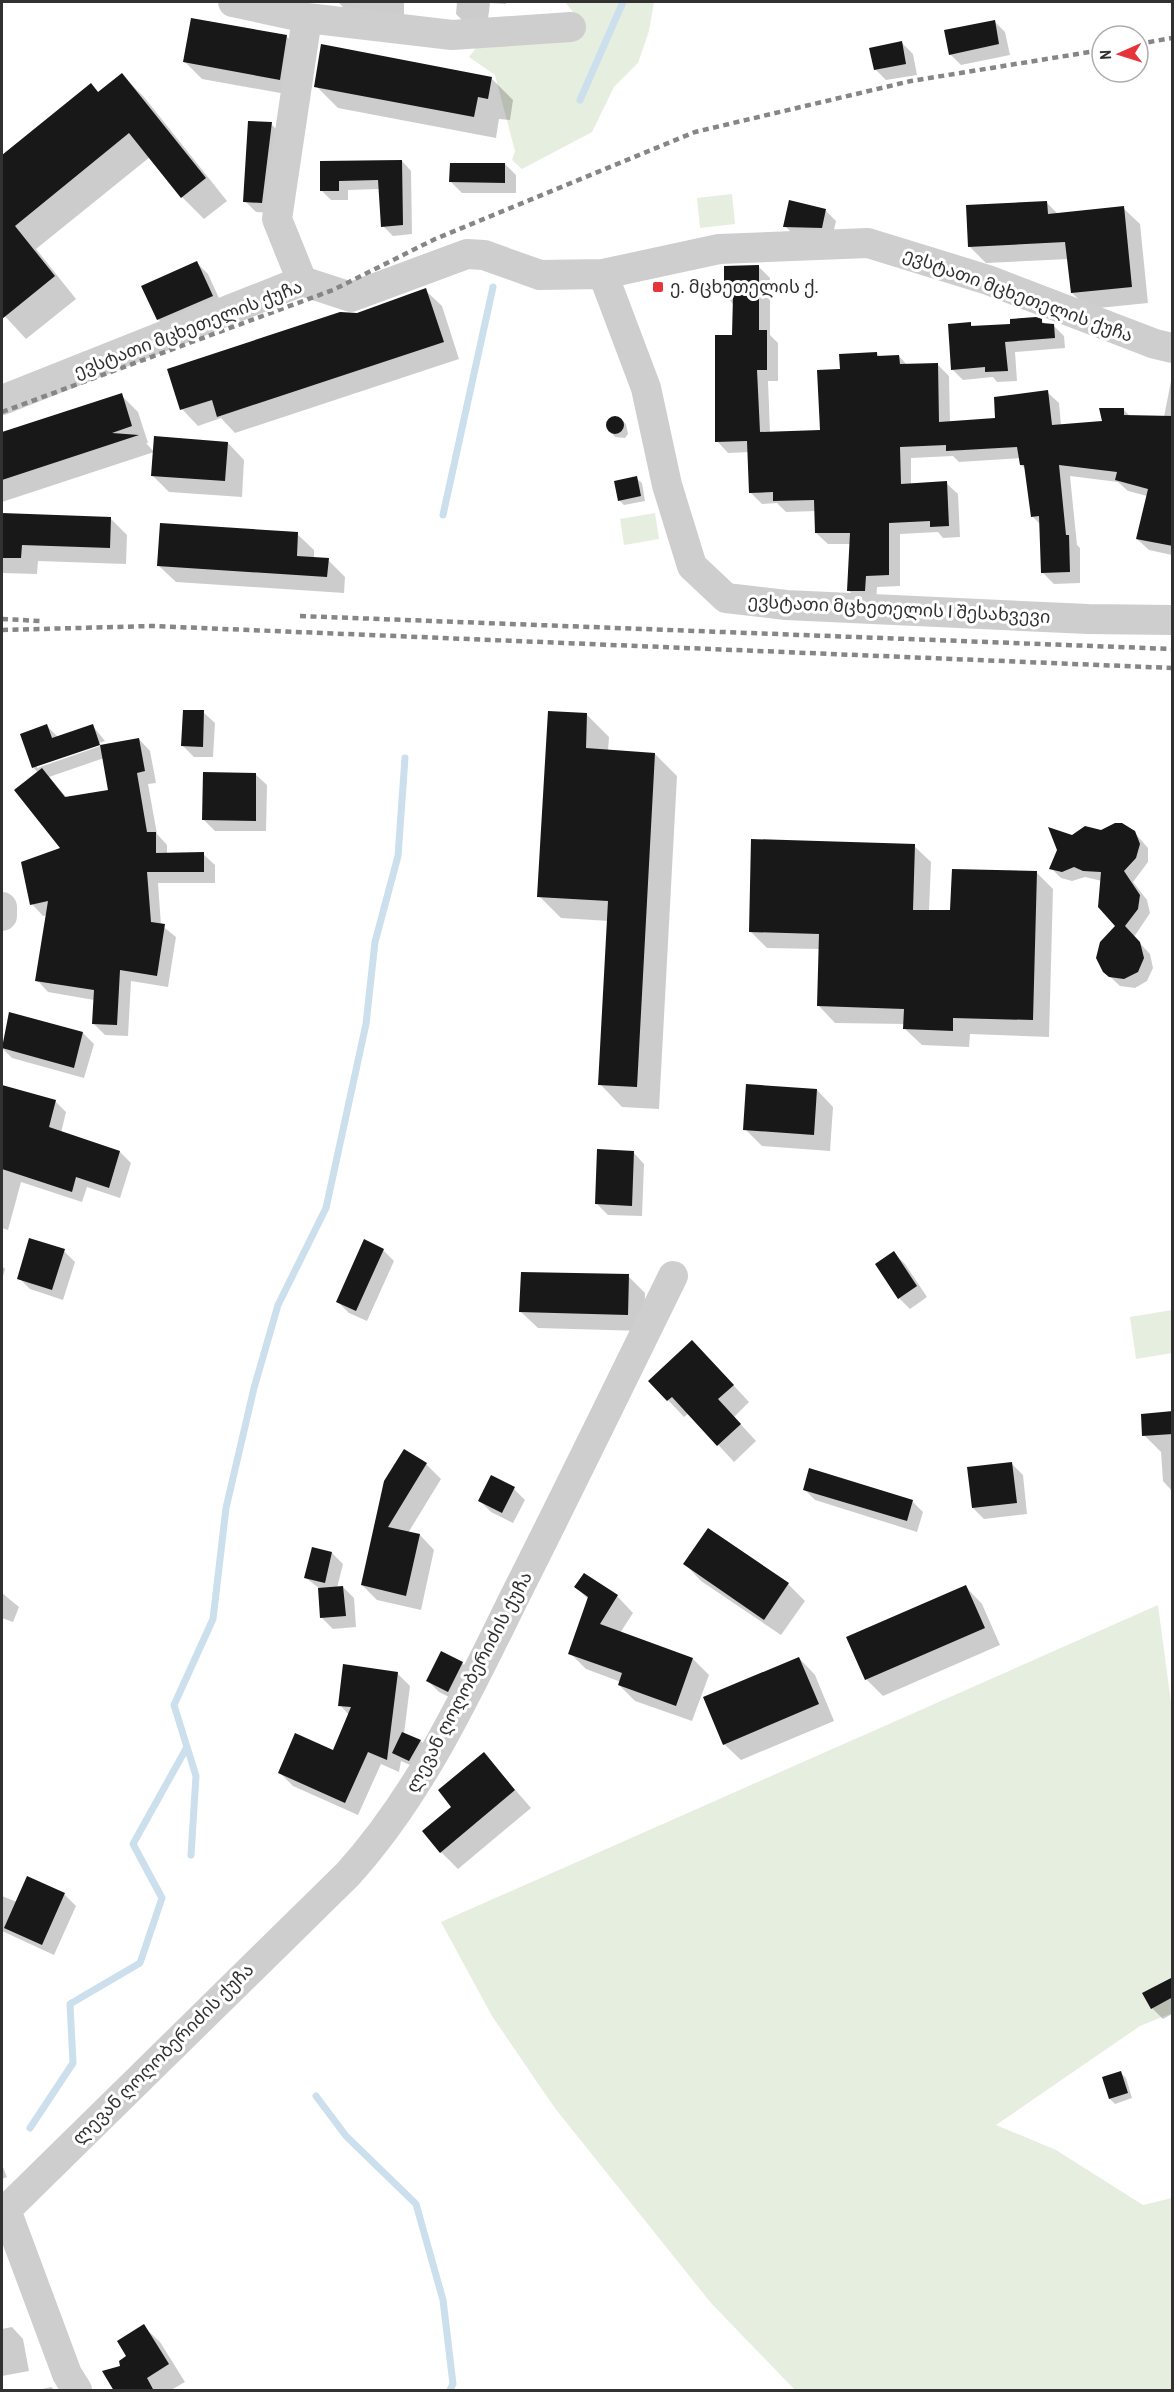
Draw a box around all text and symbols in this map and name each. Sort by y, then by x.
north arrow [1090,24,1150,84]
text: N [1094,49,1116,60]
street label: ევსტათი მცხეთელის ქუჩა [900,241,1136,348]
street label: ევსტათი მცხეთელის ქუჩა [70,273,306,384]
place label: ე. მცხეთელის ქ. [670,274,819,299]
marker: ე. მცხეთელის ქ. [651,280,665,294]
street label: ევსტათი მცხეთელის I შესახვევი [747,588,1051,629]
street label: ლევან ღოღობერიძის ქუჩა [399,1567,538,1797]
street label: ლევან ღოღობერიძის ქუჩა [66,1957,259,2150]

